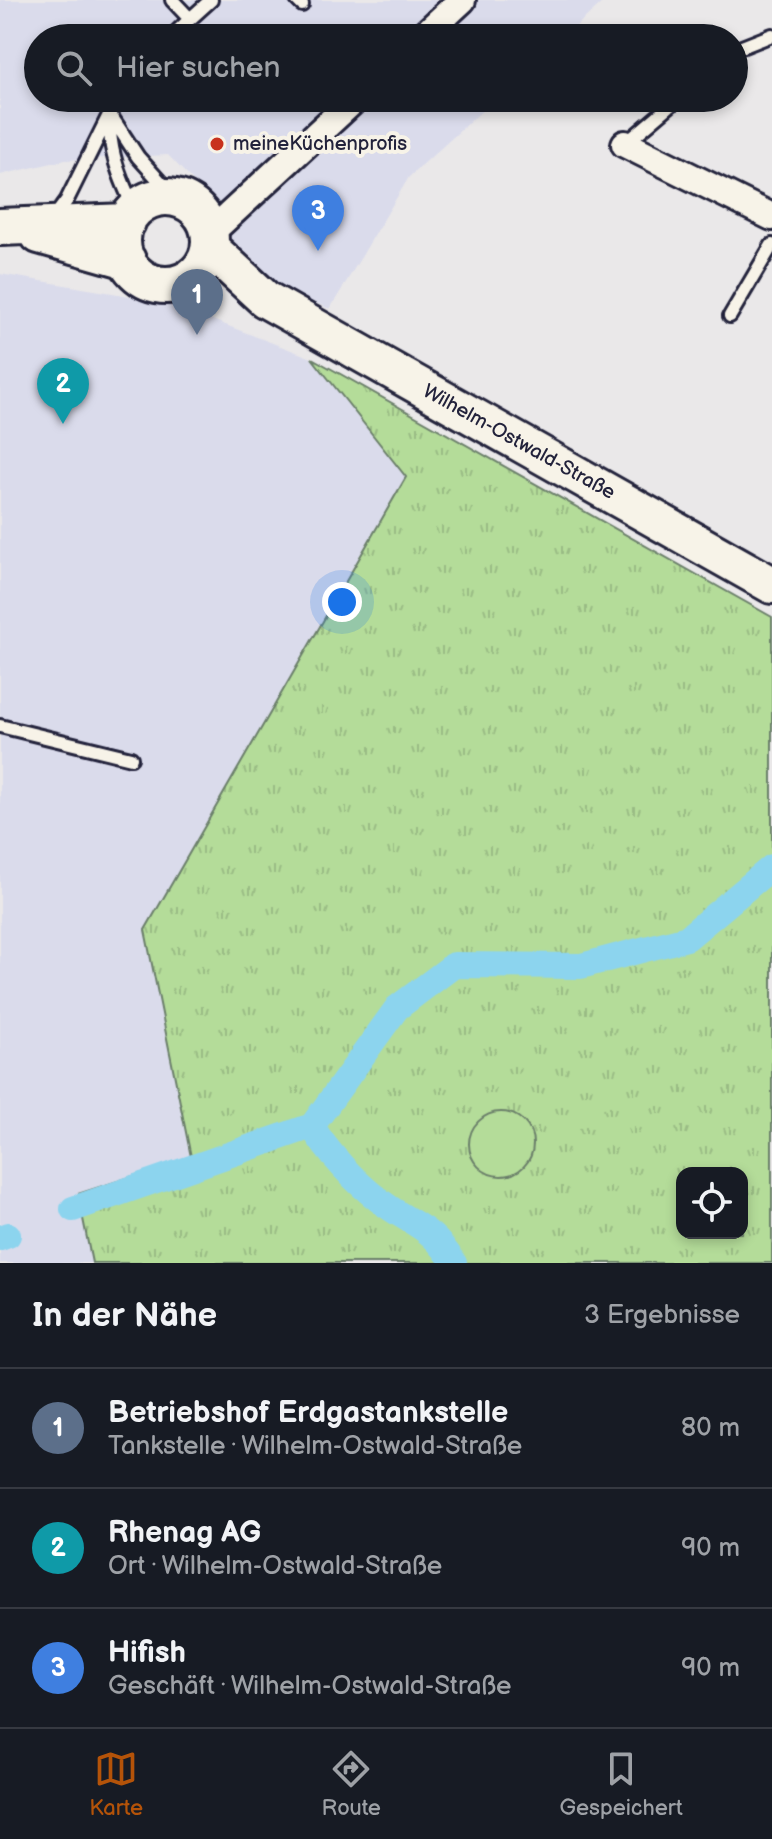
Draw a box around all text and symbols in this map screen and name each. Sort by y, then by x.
search box [24,24,748,112]
icon: search [52,46,96,90]
text: Hier suchen [116,50,281,86]
place label: meineKüchenprofis [233,132,407,156]
marker: meineKüchenprofis [208,135,226,153]
pin: 3 [292,185,344,251]
pin: 1 [171,269,223,335]
pin: 2 [37,358,89,424]
street label: Wilhelm-Ostwald-Straße [419,379,619,505]
your location [322,582,362,622]
map controls [676,1167,748,1239]
button: locate [676,1167,748,1239]
text: In der Nähe [32,1295,217,1336]
text: 3 Ergebnisse [584,1300,740,1331]
text: Betriebshof Erdgastankstelle [108,1395,508,1431]
text: 1 [53,1413,63,1444]
text: 80 m [681,1413,740,1444]
text: Tankstelle · Wilhelm-Ostwald-Straße [108,1431,522,1462]
text: Rhenag AG [108,1515,261,1551]
text: 2 [50,1533,66,1564]
text: 90 m [681,1533,740,1564]
text: Ort · Wilhelm-Ostwald-Straße [108,1551,442,1582]
text: Hifish [108,1635,186,1671]
text: 3 [50,1653,66,1684]
text: 90 m [681,1653,740,1684]
text: Geschäft · Wilhelm-Ostwald-Straße [108,1671,512,1702]
tab: Karte [89,1747,143,1822]
tab: Route [322,1747,381,1822]
tab: Gespeichert [559,1747,683,1822]

